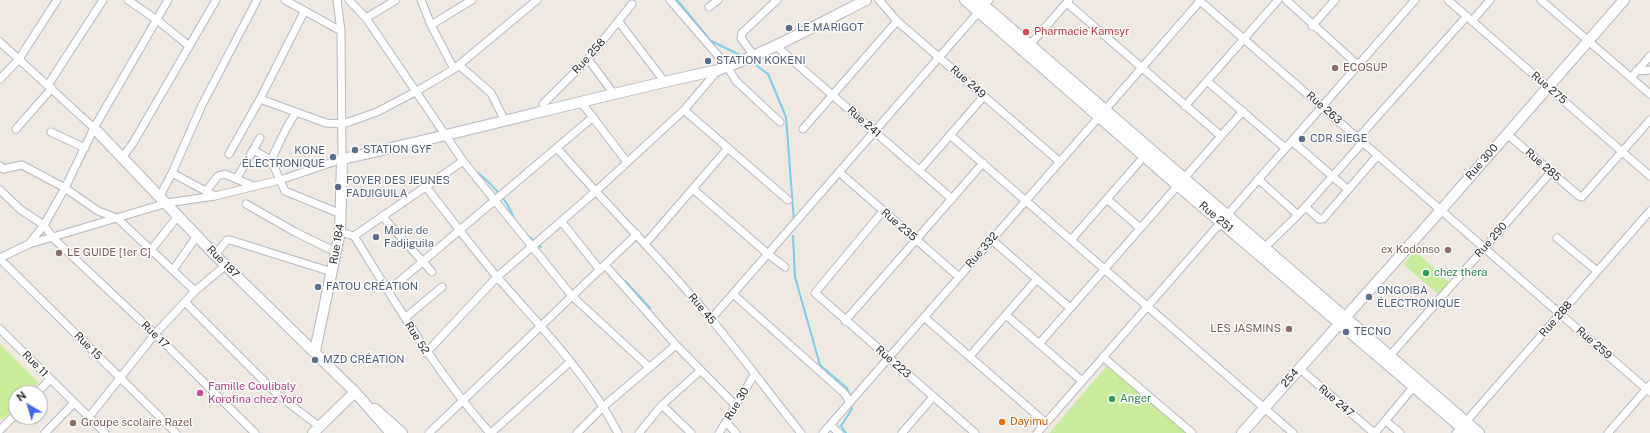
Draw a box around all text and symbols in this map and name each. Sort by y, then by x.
place label: LE MARIGOT [797,21,864,35]
marker: LE MARIGOT [784,23,794,33]
place label: Pharmacie Kamsyr [1034,25,1130,39]
marker: Pharmacie Kamsyr [1021,27,1031,37]
street label: Rue 258 [570,35,608,77]
place label: STATION KOKENI [716,54,806,68]
marker: STATION KOKENI [703,56,713,66]
place label: ECOSUP [1343,61,1387,75]
street label: Rue 249 [947,63,989,101]
marker: ECOSUP [1330,63,1340,73]
street label: Rue 275 [1529,69,1569,107]
street label: Rue 263 [1303,89,1345,127]
street label: Rue 241 [844,104,884,140]
place label: CDR SIEGE [1310,132,1367,146]
marker: CDR SIEGE [1297,134,1307,144]
street label: Rue 300 [1463,141,1501,183]
place label: STATION GYF [363,143,432,157]
place label: KONE ÉLECTRONIQUE [242,144,325,170]
marker: STATION GYF [350,145,360,155]
street label: Rue 285 [1522,146,1564,184]
marker: KONE ÉLECTRONIQUE [328,152,338,162]
place label: FOYER DES JEUNES FADJIGUILA [346,174,450,200]
marker: FOYER DES JEUNES FADJIGUILA [333,182,343,192]
street label: Rue 251 [1196,199,1236,235]
street label: Rue 235 [878,206,920,244]
street label: Rue 290 [1472,220,1510,260]
street label: Rue 184 [327,223,347,265]
place label: Marie de Fadjiguila [384,224,434,250]
street label: Rue 332 [963,229,1001,271]
marker: Marie de Fadjiguila [371,232,381,242]
street label: Rue 187 [204,243,242,281]
place label: ex Kodonso [1381,243,1440,257]
marker: ex Kodonso [1443,245,1453,255]
place label: LE GUIDE [1er C] [67,246,151,260]
marker: LE GUIDE [1er C] [54,248,64,258]
place label: chez thera [1434,266,1487,280]
marker: chez thera [1421,268,1431,278]
place label: FATOU CRÉATION [326,280,418,294]
marker: FATOU CRÉATION [313,282,323,292]
place label: ONGOIBA ÉLECTRONIQUE [1377,284,1460,310]
street label: Rue 45 [685,291,719,327]
marker: ONGOIBA ÉLECTRONIQUE [1364,292,1374,302]
street label: Rue 288 [1537,298,1575,340]
street label: Rue 17 [138,319,172,351]
street label: Rue 52 [402,319,432,357]
place label: LES JASMINS [1210,322,1281,336]
marker: LES JASMINS [1284,324,1294,334]
street label: Rue 259 [1573,324,1615,362]
place label: TECNO [1354,325,1391,339]
marker: TECNO [1341,327,1351,337]
street label: Rue 15 [71,329,105,363]
street label: Rue 223 [873,343,913,381]
street label: Rue 11 [19,348,51,380]
place label: MZD CRÉATION [323,353,405,367]
marker: MZD CRÉATION [310,355,320,365]
street label: 254 [1278,366,1302,390]
place label: Famille Coulibaly Korofina chez Yoro [208,380,303,406]
street label: Rue 247 [1316,382,1356,420]
north arrow [8,385,48,425]
street label: Rue 30 [722,385,752,423]
marker: Famille Coulibaly Korofina chez Yoro [195,388,205,398]
text: N [14,389,28,404]
place label: Anger [1120,392,1151,406]
marker: Anger [1107,394,1117,404]
place label: Dayimu [1010,415,1048,429]
place label: Groupe scolaire Razel [81,416,193,430]
marker: Dayimu [997,417,1007,427]
marker: Groupe scolaire Razel [68,418,78,428]

